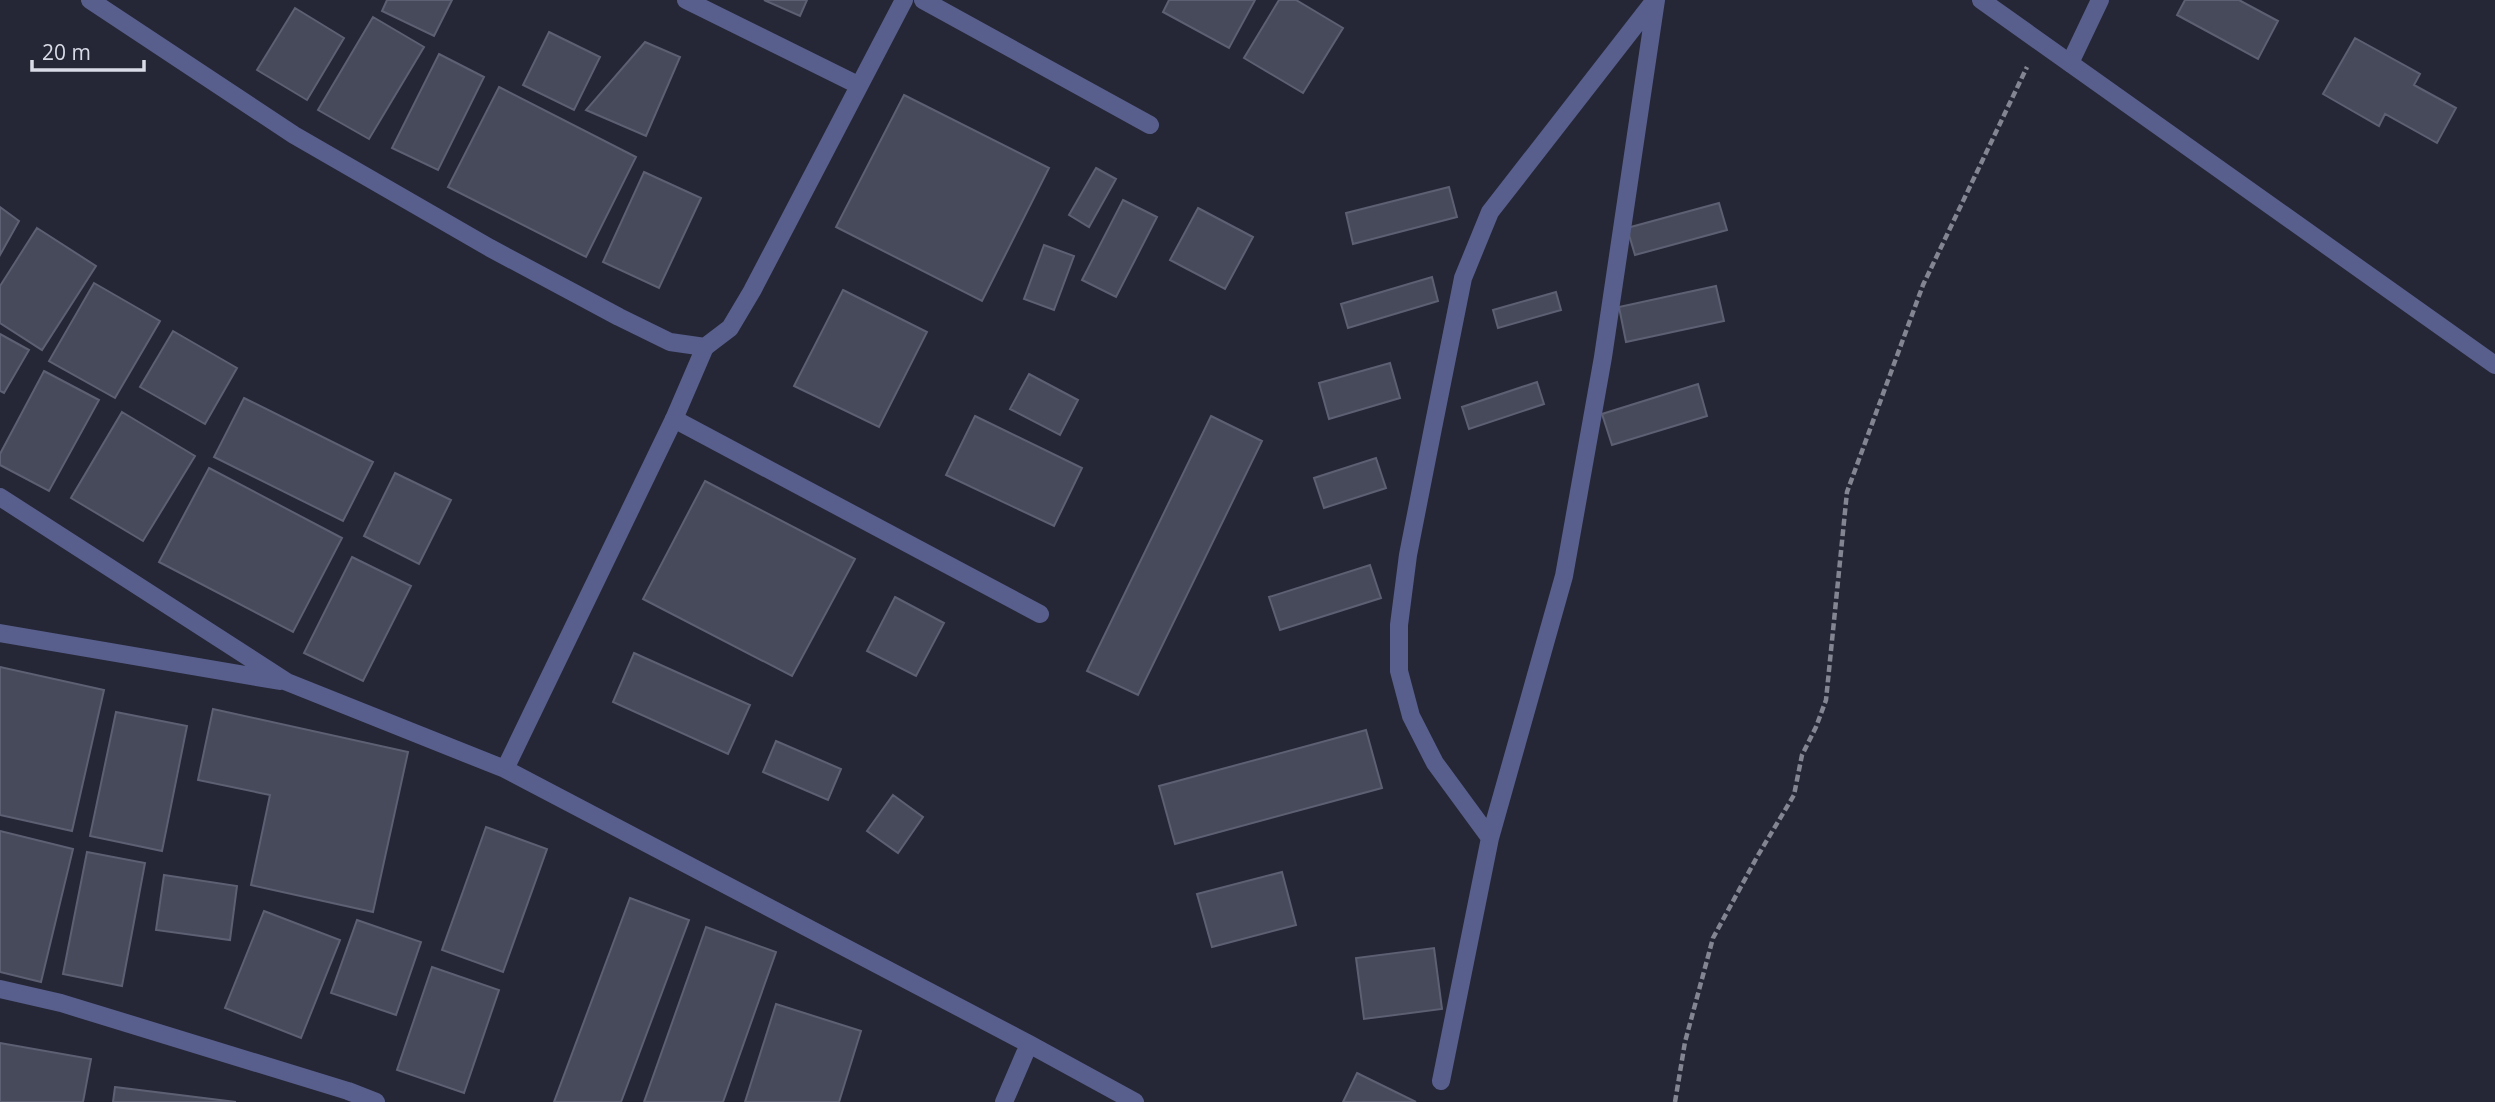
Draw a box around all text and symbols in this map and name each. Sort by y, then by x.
scale bar [32,28,144,72]
text: 20 m [42,38,91,66]

